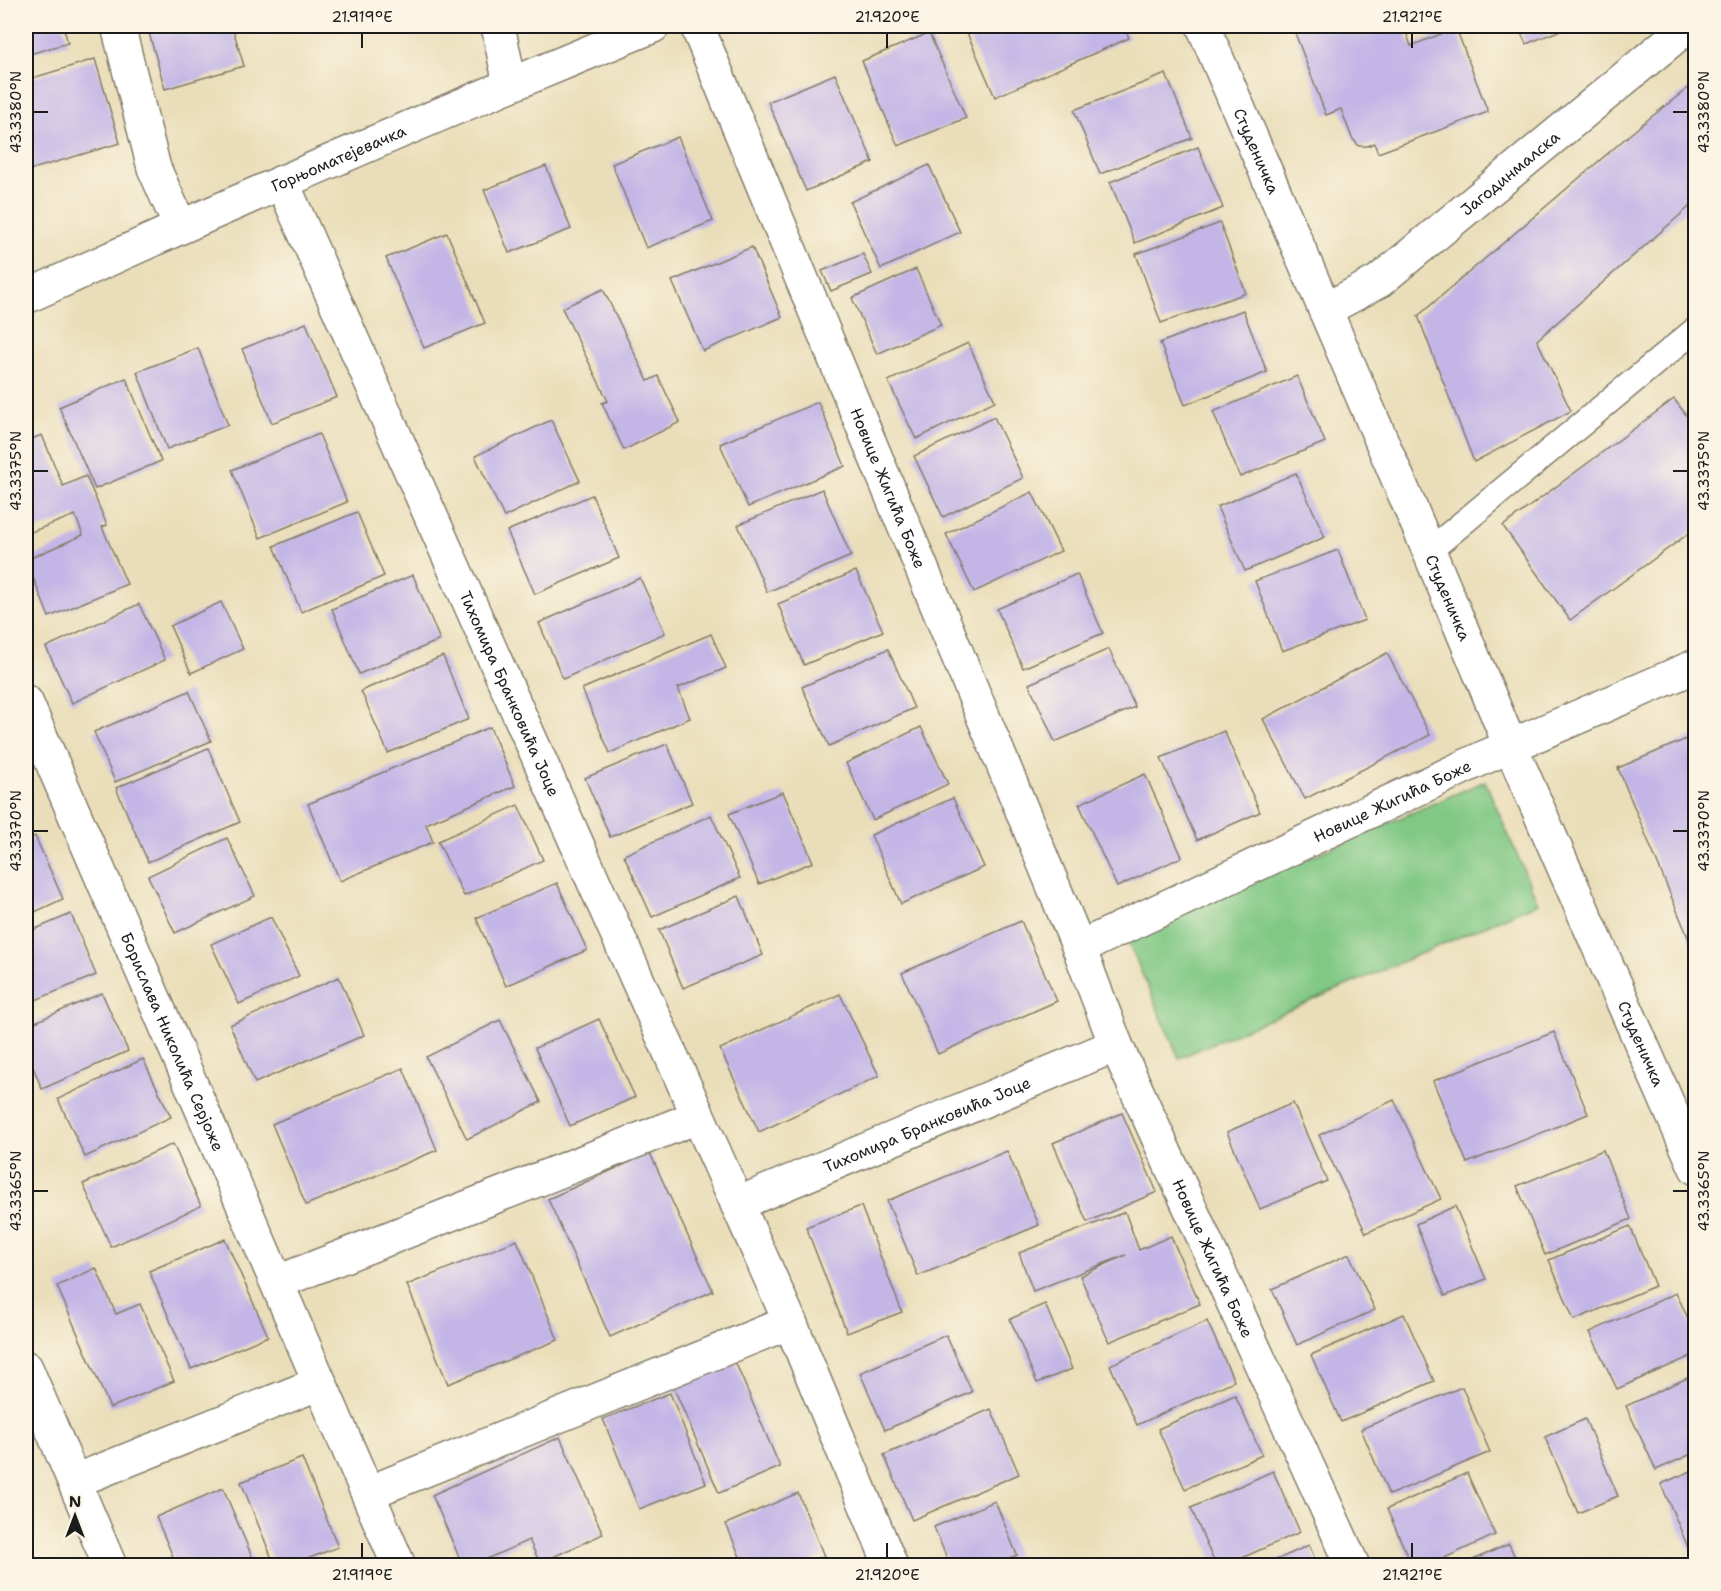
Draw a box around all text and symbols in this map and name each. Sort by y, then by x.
text: 21.919°E [331,7,393,27]
text: 21.920°E [854,7,920,27]
text: 21.921°E [1382,7,1442,27]
text: 43.3380°N [6,71,26,153]
text: 43.3380°N [1694,71,1714,153]
street label: Студеничка [1229,105,1284,197]
street label: Горњоматејевачка [268,120,409,197]
street label: Јагодинмалска [1456,126,1564,220]
street label: Новице Жигића Боже [845,405,931,572]
text: 43.3375°N [6,431,26,511]
text: 43.3375°N [1694,431,1714,511]
street label: Студеничка [1421,551,1475,644]
street label: Тихомира Бранковића Јоце [455,588,564,800]
street label: Новице Жигића Боже [1310,755,1475,847]
text: 43.3370°N [6,790,26,872]
text: 43.3370°N [1694,790,1714,872]
street label: Борислава Николића Серјоже [116,929,229,1155]
street label: Студеничка [1613,998,1669,1090]
street label: Тихомира Бранковића Јоце [820,1072,1034,1178]
text: 43.3365°N [6,1151,26,1232]
text: 43.3365°N [1694,1151,1714,1232]
street label: Новице Жигића Боже [1167,1176,1258,1341]
north arrow [45,1486,105,1546]
text: N [69,1491,81,1512]
text: 21.919°E [331,1565,393,1585]
text: 21.920°E [854,1565,920,1585]
text: 21.921°E [1382,1565,1442,1585]

